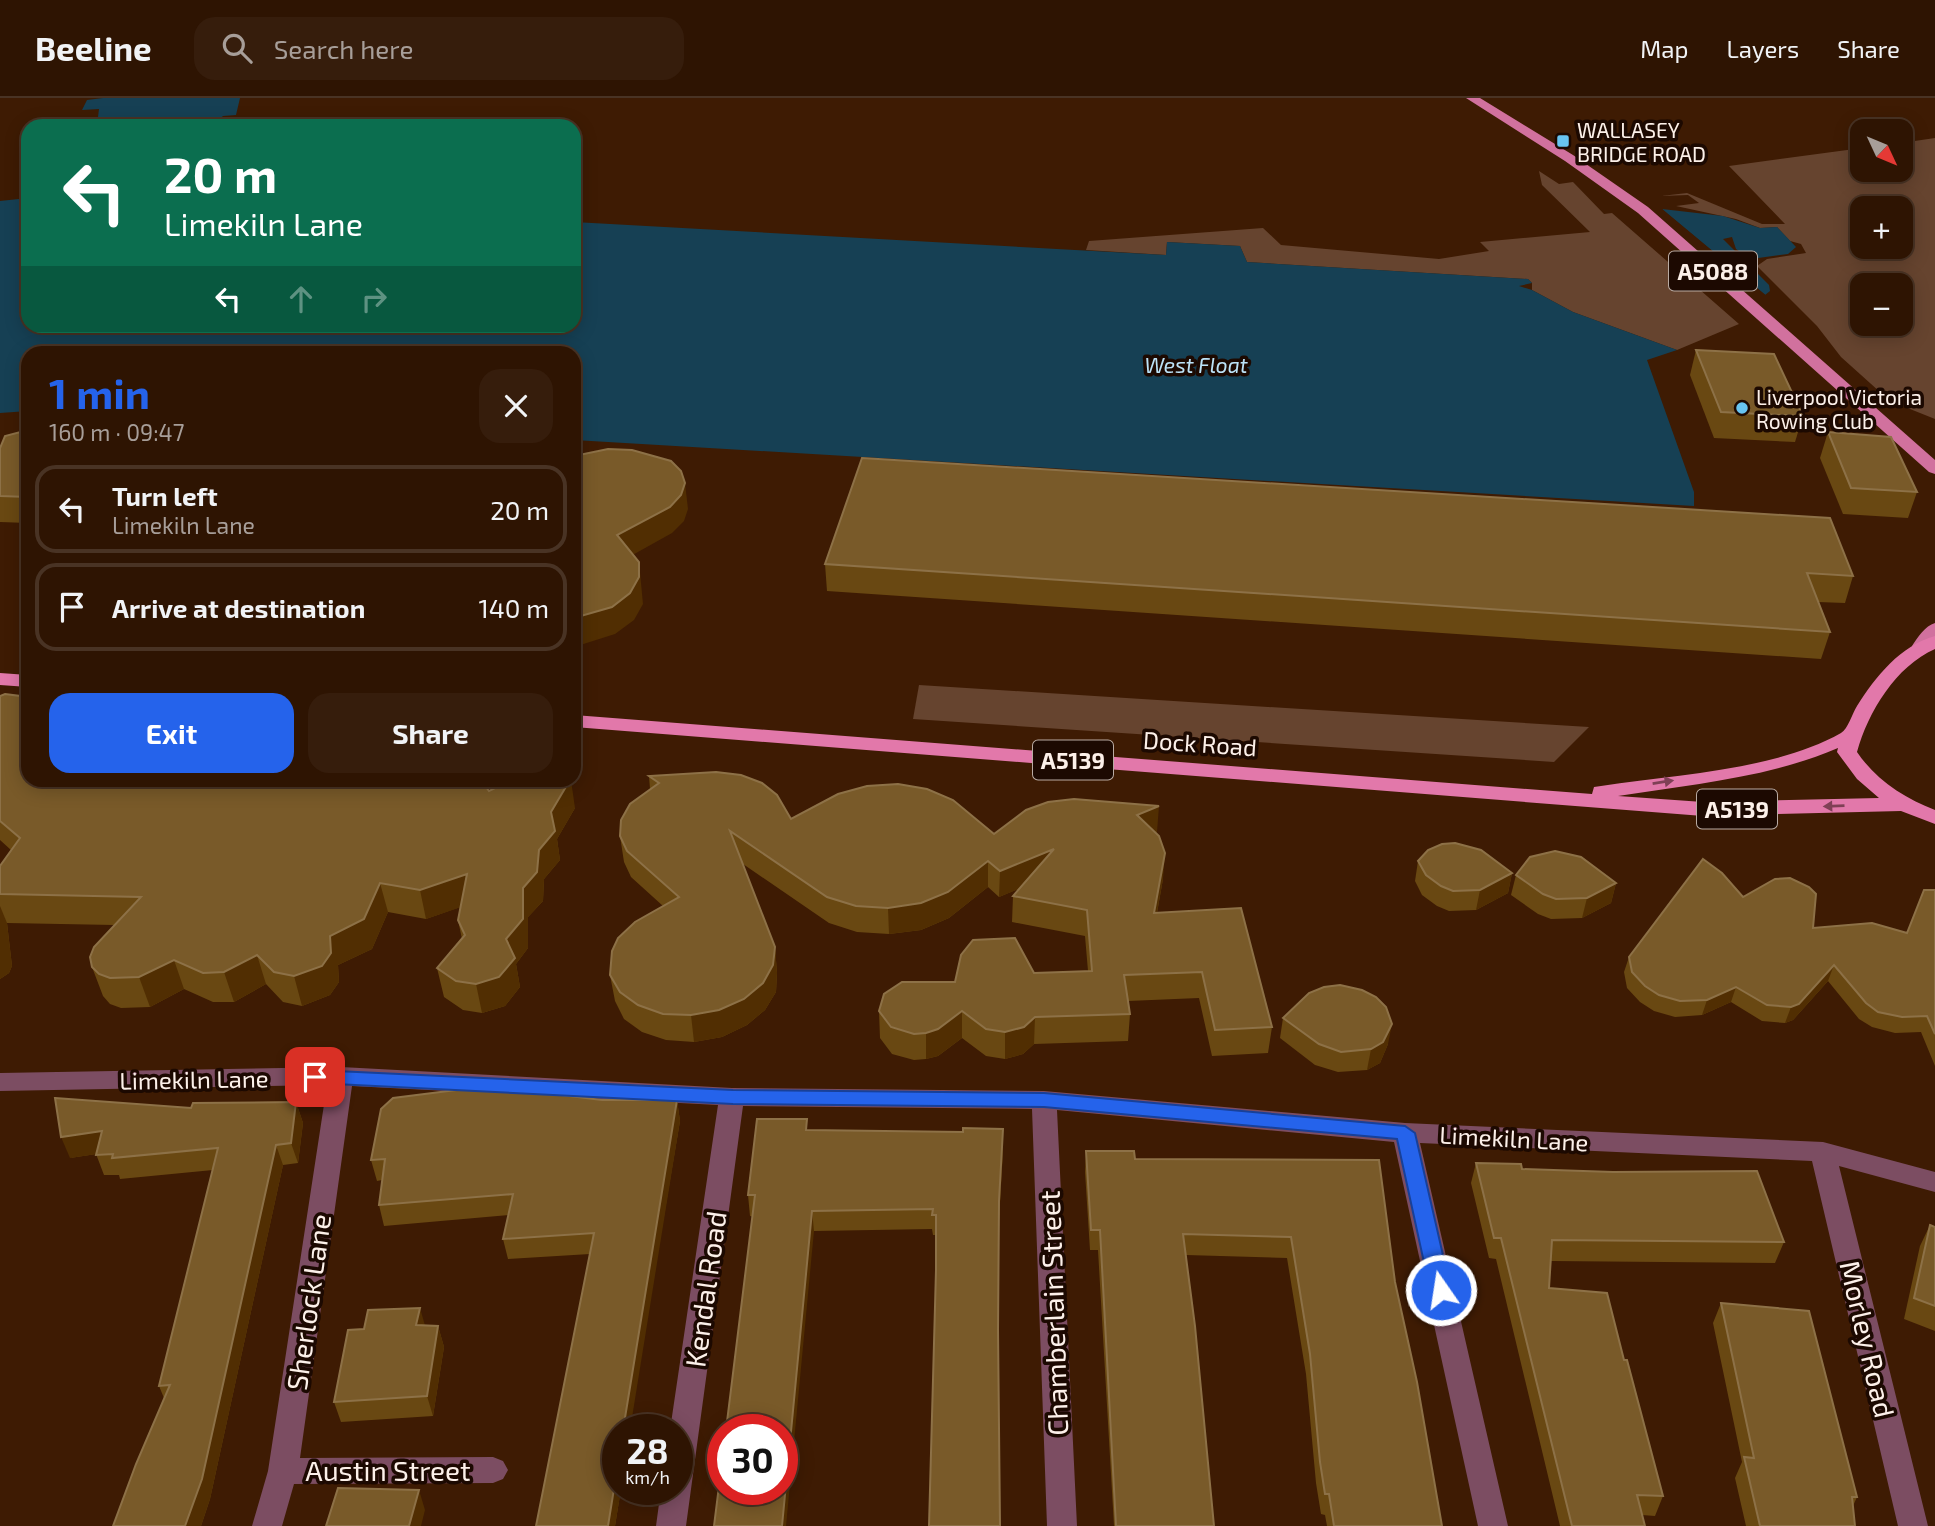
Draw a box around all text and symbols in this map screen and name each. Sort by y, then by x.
search box [194,17,684,80]
text: Beeline [35,28,152,68]
icon: search [218,29,256,67]
text: Search here [274,33,413,64]
text: Map [1640,34,1688,63]
text: Layers [1726,34,1799,63]
text: Share [1837,34,1900,63]
place label: WALLASEY BRIDGE ROAD [1577,117,1706,166]
north arrow [1850,119,1913,182]
map controls [1850,119,1913,336]
marker: WALLASEY BRIDGE ROAD [1555,133,1571,149]
text: 20 m [164,144,277,203]
icon: left [49,147,140,238]
button: + [1850,196,1913,259]
text: Limekiln Lane [164,204,363,242]
road number: A5088 [1669,252,1757,290]
button: − [1850,273,1913,336]
icon: left [209,280,247,318]
icon: ahead [282,280,320,318]
icon: right [355,280,393,318]
water label: West Float [1144,352,1248,377]
text: 1 min [49,367,150,417]
button: close [479,369,553,443]
place label: Liverpool Victoria Rowing Club [1756,384,1922,433]
marker: Liverpool Victoria Rowing Club [1734,400,1750,416]
text: 160 m · 09:47 [49,418,185,446]
text: Turn left [112,480,218,511]
icon: left [53,490,91,528]
text: 20 m [490,494,549,525]
text: Limekiln Lane [112,511,255,539]
icon: arrive [53,588,91,626]
text: Arrive at destination [112,592,365,623]
text: 140 m [478,592,549,623]
button: Exit [49,693,294,773]
button: Share [308,693,553,773]
street label: Dock Road [1142,725,1258,761]
road number: A5139 [1033,740,1113,780]
one-way arrow [1652,776,1674,787]
road number: A5139 [1697,790,1777,828]
one-way arrow [1823,801,1845,812]
pin [285,1047,345,1107]
icon: arrive [296,1058,334,1096]
street label: Limekiln Lane [119,1063,269,1095]
street label: Limekiln Lane [1439,1120,1589,1156]
street label: Chamberlain Street [1032,1190,1074,1436]
street label: Kendal Road [677,1209,733,1369]
street label: Sherlock Lane [279,1212,337,1392]
position arrow [1404,1253,1478,1327]
street label: Morley Road [1833,1257,1903,1421]
speed limit sign: 30 [707,1414,798,1505]
text: 28 [626,1429,669,1471]
street label: Austin Street [305,1453,471,1487]
text: km/h [625,1466,670,1488]

